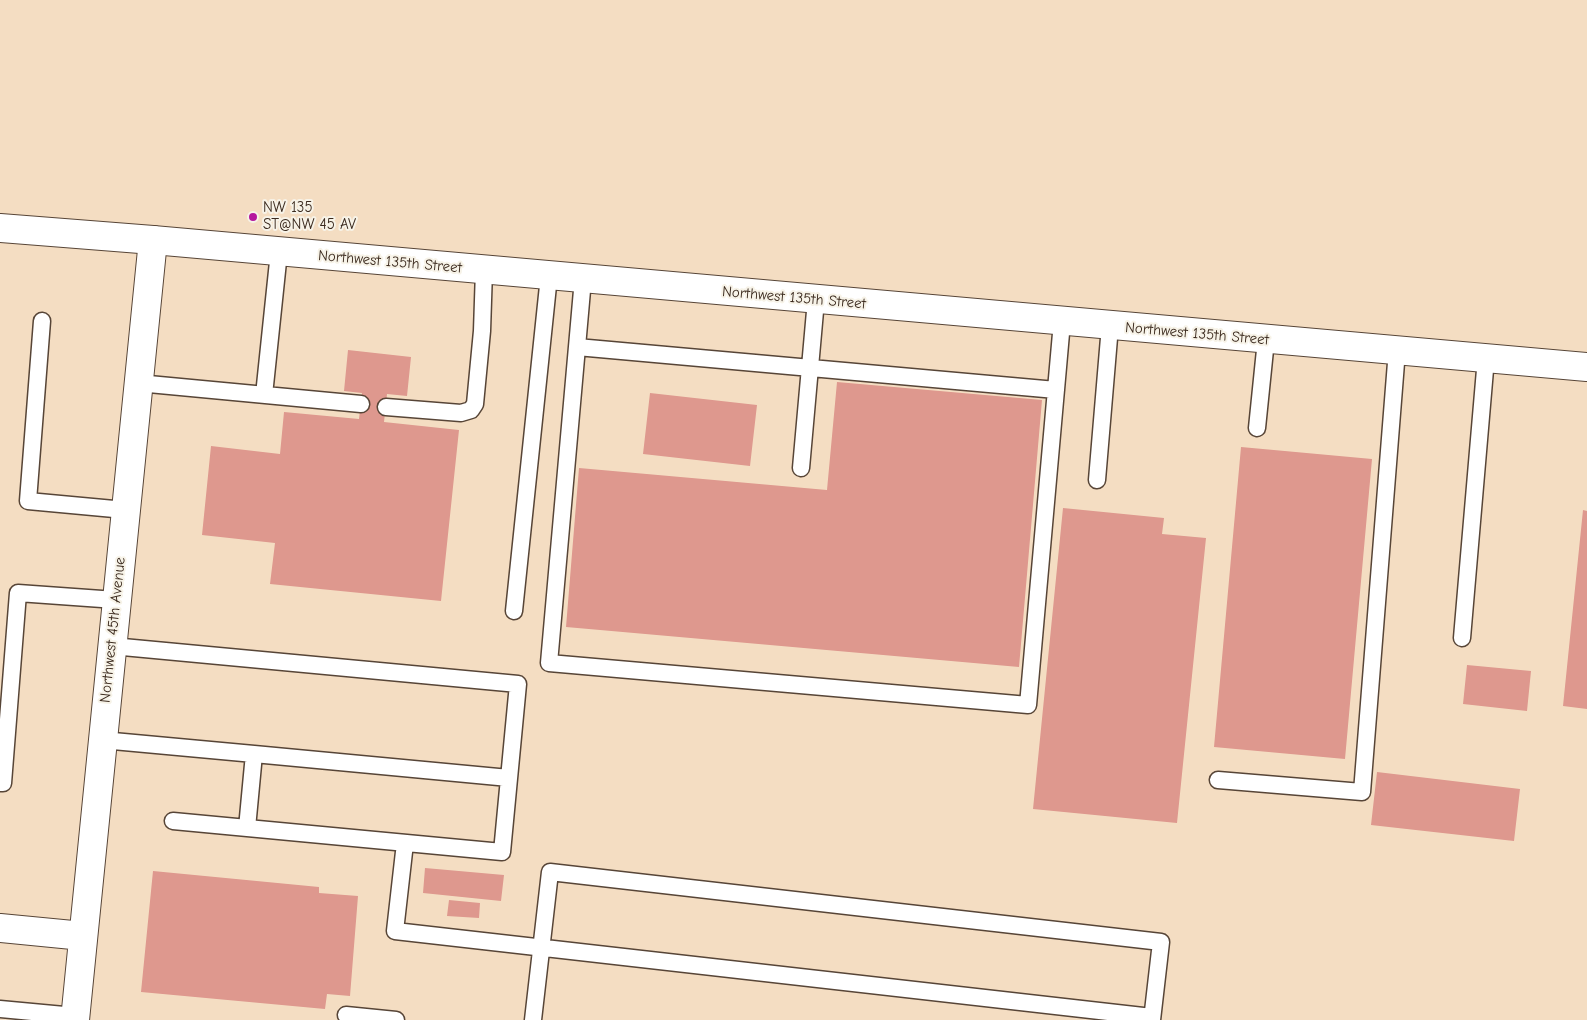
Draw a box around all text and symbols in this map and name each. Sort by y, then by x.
place label: NW 135 ST@NW 45 AV [263,199,356,234]
marker: NW 135 ST@NW 45 AV [247,211,259,223]
street label: Northwest 135th Street [317,247,463,277]
street label: Northwest 135th Street [721,283,867,313]
street label: Northwest 135th Street [1124,319,1270,349]
street label: Northwest 45th Avenue [96,556,130,704]

